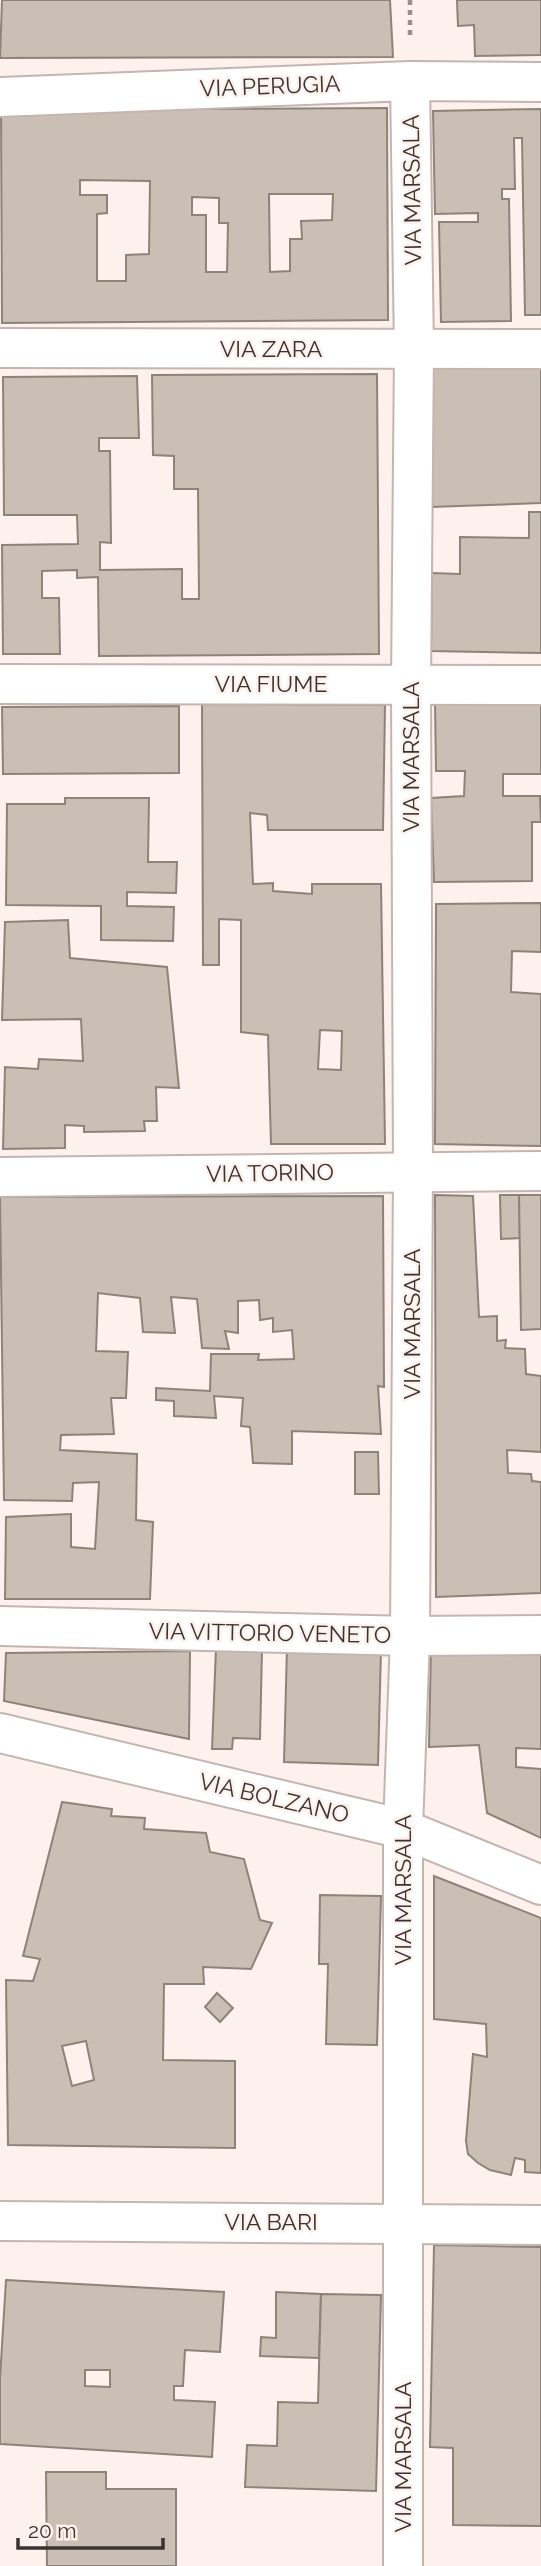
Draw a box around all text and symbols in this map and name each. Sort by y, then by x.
street label: VIA PERUGIA [199,70,341,101]
street label: VIA MARSALA [397,114,426,266]
street label: VIA ZARA [220,335,323,362]
street label: VIA FIUME [215,670,327,697]
street label: VIA MARSALA [397,681,424,832]
street label: VIA TORINO [206,1158,334,1187]
street label: VIA MARSALA [398,1248,425,1399]
street label: VIA VITTORIO VENETO [149,1617,391,1648]
street label: VIA BOLZANO [196,1767,352,1828]
street label: VIA MARSALA [389,1814,416,1965]
street label: VIA BARI [224,2208,318,2235]
street label: VIA MARSALA [389,2381,416,2532]
scale bar [18,2506,163,2550]
text: 20 m [28,2518,76,2543]

